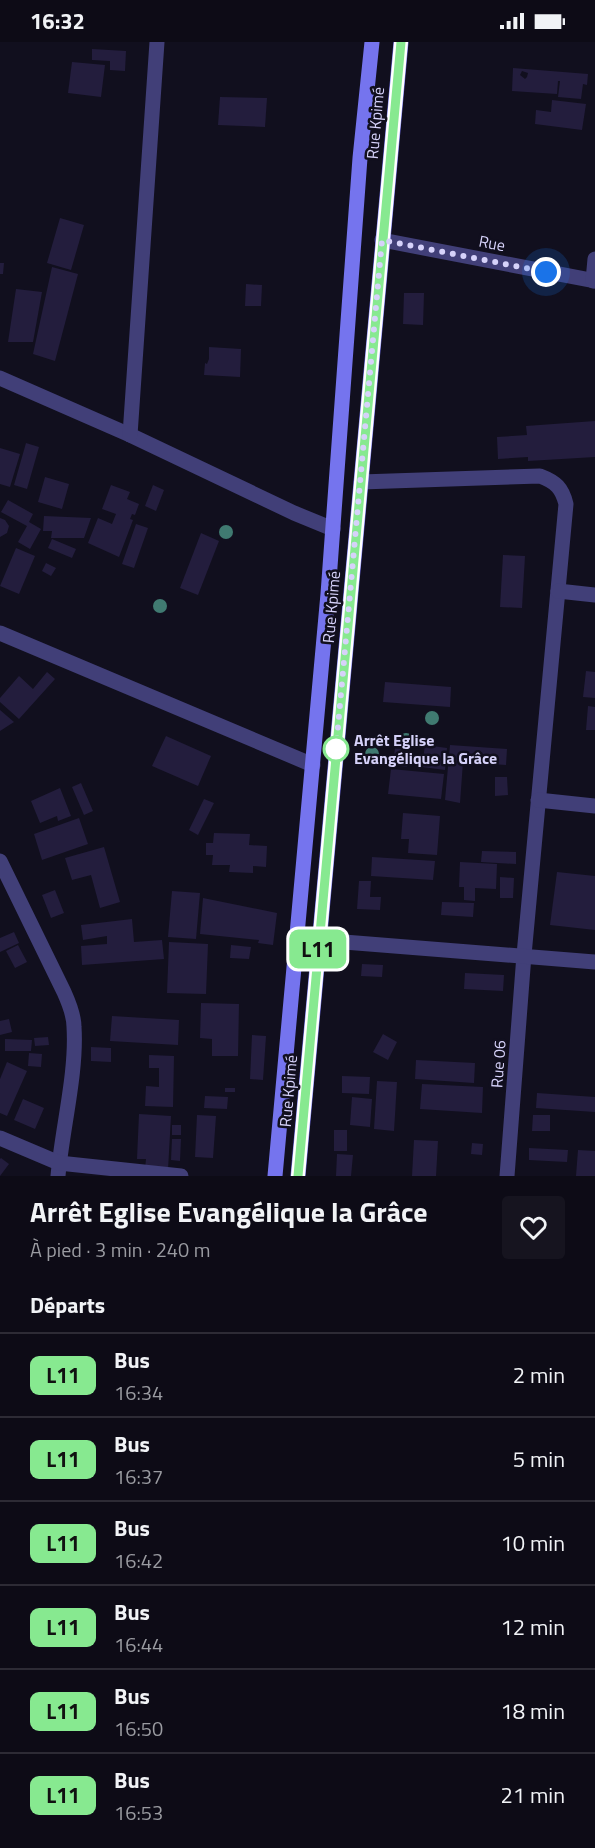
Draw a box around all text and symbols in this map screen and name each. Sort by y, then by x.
text: 16:32 [30,4,85,38]
street label: Rue Kpimé [360,86,390,160]
street label: Rue [477,229,507,257]
your location [531,257,561,287]
street label: Rue Kpimé [316,570,346,644]
place label: Arrêt Eglise Evangélique la Grâce [354,728,497,770]
marker: Arrêt Eglise Evangélique la Grâce [323,736,349,762]
line badge: L11 [284,930,352,968]
text: L11 [301,933,335,965]
street label: Rue 06 [484,1039,512,1089]
street label: Rue Kpimé [273,1054,303,1128]
text: Arrêt Eglise Evangélique la Grâce [30,1190,428,1233]
button: heart [502,1196,565,1259]
text: À pied · 3 min · 240 m [30,1234,210,1265]
text: Départs [30,1288,105,1322]
text: Bus [114,1343,150,1377]
text: 2 min [513,1358,565,1392]
text: L11 [46,1359,80,1391]
text: 16:34 [114,1377,163,1408]
text: Bus [114,1427,150,1461]
text: 5 min [513,1442,565,1476]
text: L11 [46,1443,80,1475]
text: 16:37 [114,1461,163,1492]
text: Bus [114,1511,150,1545]
text: 10 min [500,1526,565,1560]
text: L11 [46,1527,80,1559]
text: 16:42 [114,1545,163,1576]
text: Bus [114,1595,150,1629]
text: 12 min [500,1610,565,1644]
text: L11 [46,1611,80,1643]
text: 16:44 [114,1629,163,1660]
text: Bus [114,1679,150,1713]
text: 18 min [500,1694,565,1728]
text: L11 [46,1695,80,1727]
text: 16:50 [114,1713,163,1744]
text: Bus [114,1763,150,1797]
text: 21 min [500,1778,565,1812]
text: L11 [46,1779,80,1811]
text: 16:53 [114,1797,163,1828]

